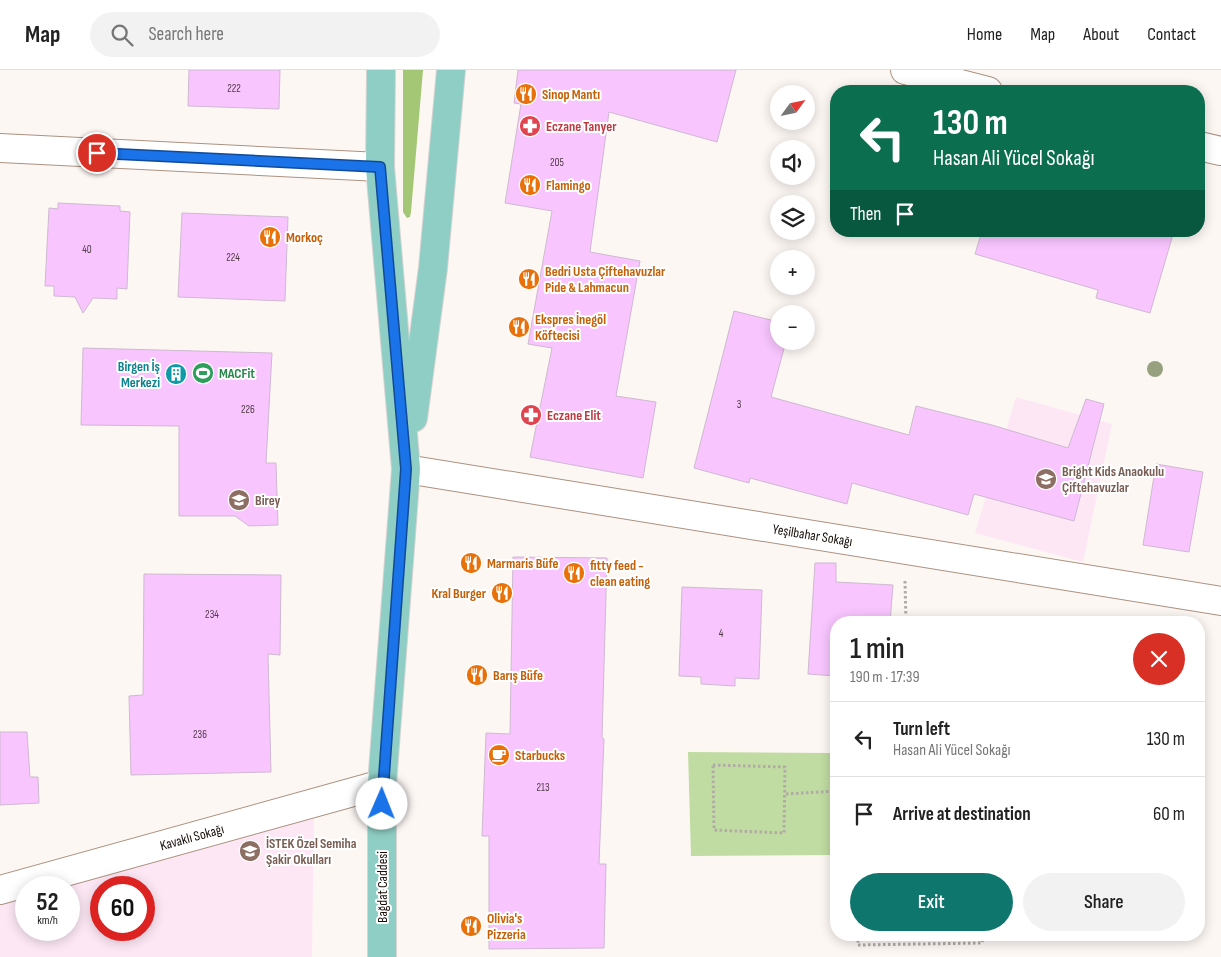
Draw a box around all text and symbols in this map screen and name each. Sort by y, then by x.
search box [90,12,440,57]
text: Map [25,20,60,49]
icon: search [108,21,136,49]
text: Search here [148,23,224,46]
text: Home [967,24,1002,45]
text: Map [1030,24,1055,45]
text: About [1083,24,1119,45]
text: Contact [1147,24,1196,45]
house number: 222 [227,82,241,95]
restaurant icon: Sinop Mantı [514,82,538,106]
north arrow [770,85,815,130]
map controls [770,85,815,350]
place label: Sinop Mantı [542,86,600,103]
text: 130 m [933,102,1008,145]
icon: left [850,105,915,170]
pharmacy icon: Eczane Tanyer [518,114,542,138]
place label: Eczane Tanyer [546,118,617,135]
pin [76,132,118,174]
icon: arrive [83,139,111,167]
button: sound [770,140,815,185]
text: Hasan Ali Yücel Sokağı [933,145,1095,172]
house number: 205 [550,156,564,169]
restaurant icon: Flamingo [518,173,542,197]
place label: Flamingo [546,177,591,194]
button: layers [770,195,815,240]
icon: arrive [891,200,919,228]
text: Then [850,203,881,226]
restaurant icon: Morkoç [258,225,282,249]
place label: Morkoç [286,229,323,246]
house number: 40 [82,243,92,256]
button: + [770,250,815,295]
house number: 224 [226,251,240,264]
place label: Bedri Usta Çiftehavuzlar Pide & Lahmacun [545,263,666,296]
restaurant icon: Bedri Usta Çiftehavuzlar Pide & Lahmacun [517,267,541,291]
button: − [770,305,815,350]
place label: Ekspres İnegöl Köftecisi [535,311,606,344]
restaurant icon: Ekspres İnegöl Köftecisi [507,315,531,339]
place label: Birgen İş Merkezi [118,358,160,391]
sports icon: MACFit [191,361,215,385]
building icon: Birgen İş Merkezi [164,362,188,386]
place label: MACFit [219,365,255,382]
house number: 3 [737,398,742,411]
house number: 226 [241,403,255,416]
pharmacy icon: Eczane Elit [519,403,543,427]
place label: Eczane Elit [547,407,601,424]
place label: Bright Kids Anaokulu Çiftehavuzlar [1062,463,1164,496]
school or university icon: Bright Kids Anaokulu Çiftehavuzlar [1034,467,1058,491]
school or university icon: Birey [227,488,251,512]
place label: Birey [255,492,281,509]
street label: Yeşilbahar Sokağı [771,521,854,550]
restaurant icon: Marmaris Büfe [459,551,483,575]
place label: Marmaris Büfe [487,555,559,572]
place label: fitty feed - clean eating [590,557,650,590]
restaurant icon: fitty feed - clean eating [562,561,586,585]
restaurant icon: Kral Burger [490,581,514,605]
place label: Kral Burger [431,585,487,602]
house number: 234 [205,608,219,621]
house number: 4 [719,627,724,640]
text: 1 min [850,631,905,667]
button: close [1133,633,1185,685]
restaurant icon: Barış Büfe [465,663,489,687]
place label: Barış Büfe [493,667,543,684]
text: 190 m · 17:39 [850,668,920,687]
text: Turn left [893,718,950,741]
icon: left [850,725,878,753]
house number: 236 [193,728,207,741]
text: 130 m [1147,728,1185,751]
text: Hasan Ali Yücel Sokağı [893,741,1011,760]
cafe icon: Starbucks [487,743,511,767]
place label: Starbucks [515,747,565,764]
position arrow [355,777,407,829]
house number: 213 [536,781,550,794]
icon: arrive [850,800,878,828]
text: Arrive at destination [893,803,1031,826]
text: 60 m [1153,803,1185,826]
street label: Kavaklı Sokağı [158,820,226,854]
place label: İSTEK Özel Semiha Şakir Okulları [266,835,357,868]
school or university icon: İSTEK Özel Semiha Şakir Okulları [238,839,262,863]
street label: Bağdat Caddesi [374,851,391,923]
button: Exit [850,873,1013,931]
button: Share [1023,873,1185,931]
speed limit sign: 60 [90,876,155,941]
text: 52 [37,887,58,918]
place label: Olivia's Pizzeria [487,910,526,943]
text: km/h [37,913,58,928]
restaurant icon: Olivia's Pizzeria [459,914,483,938]

